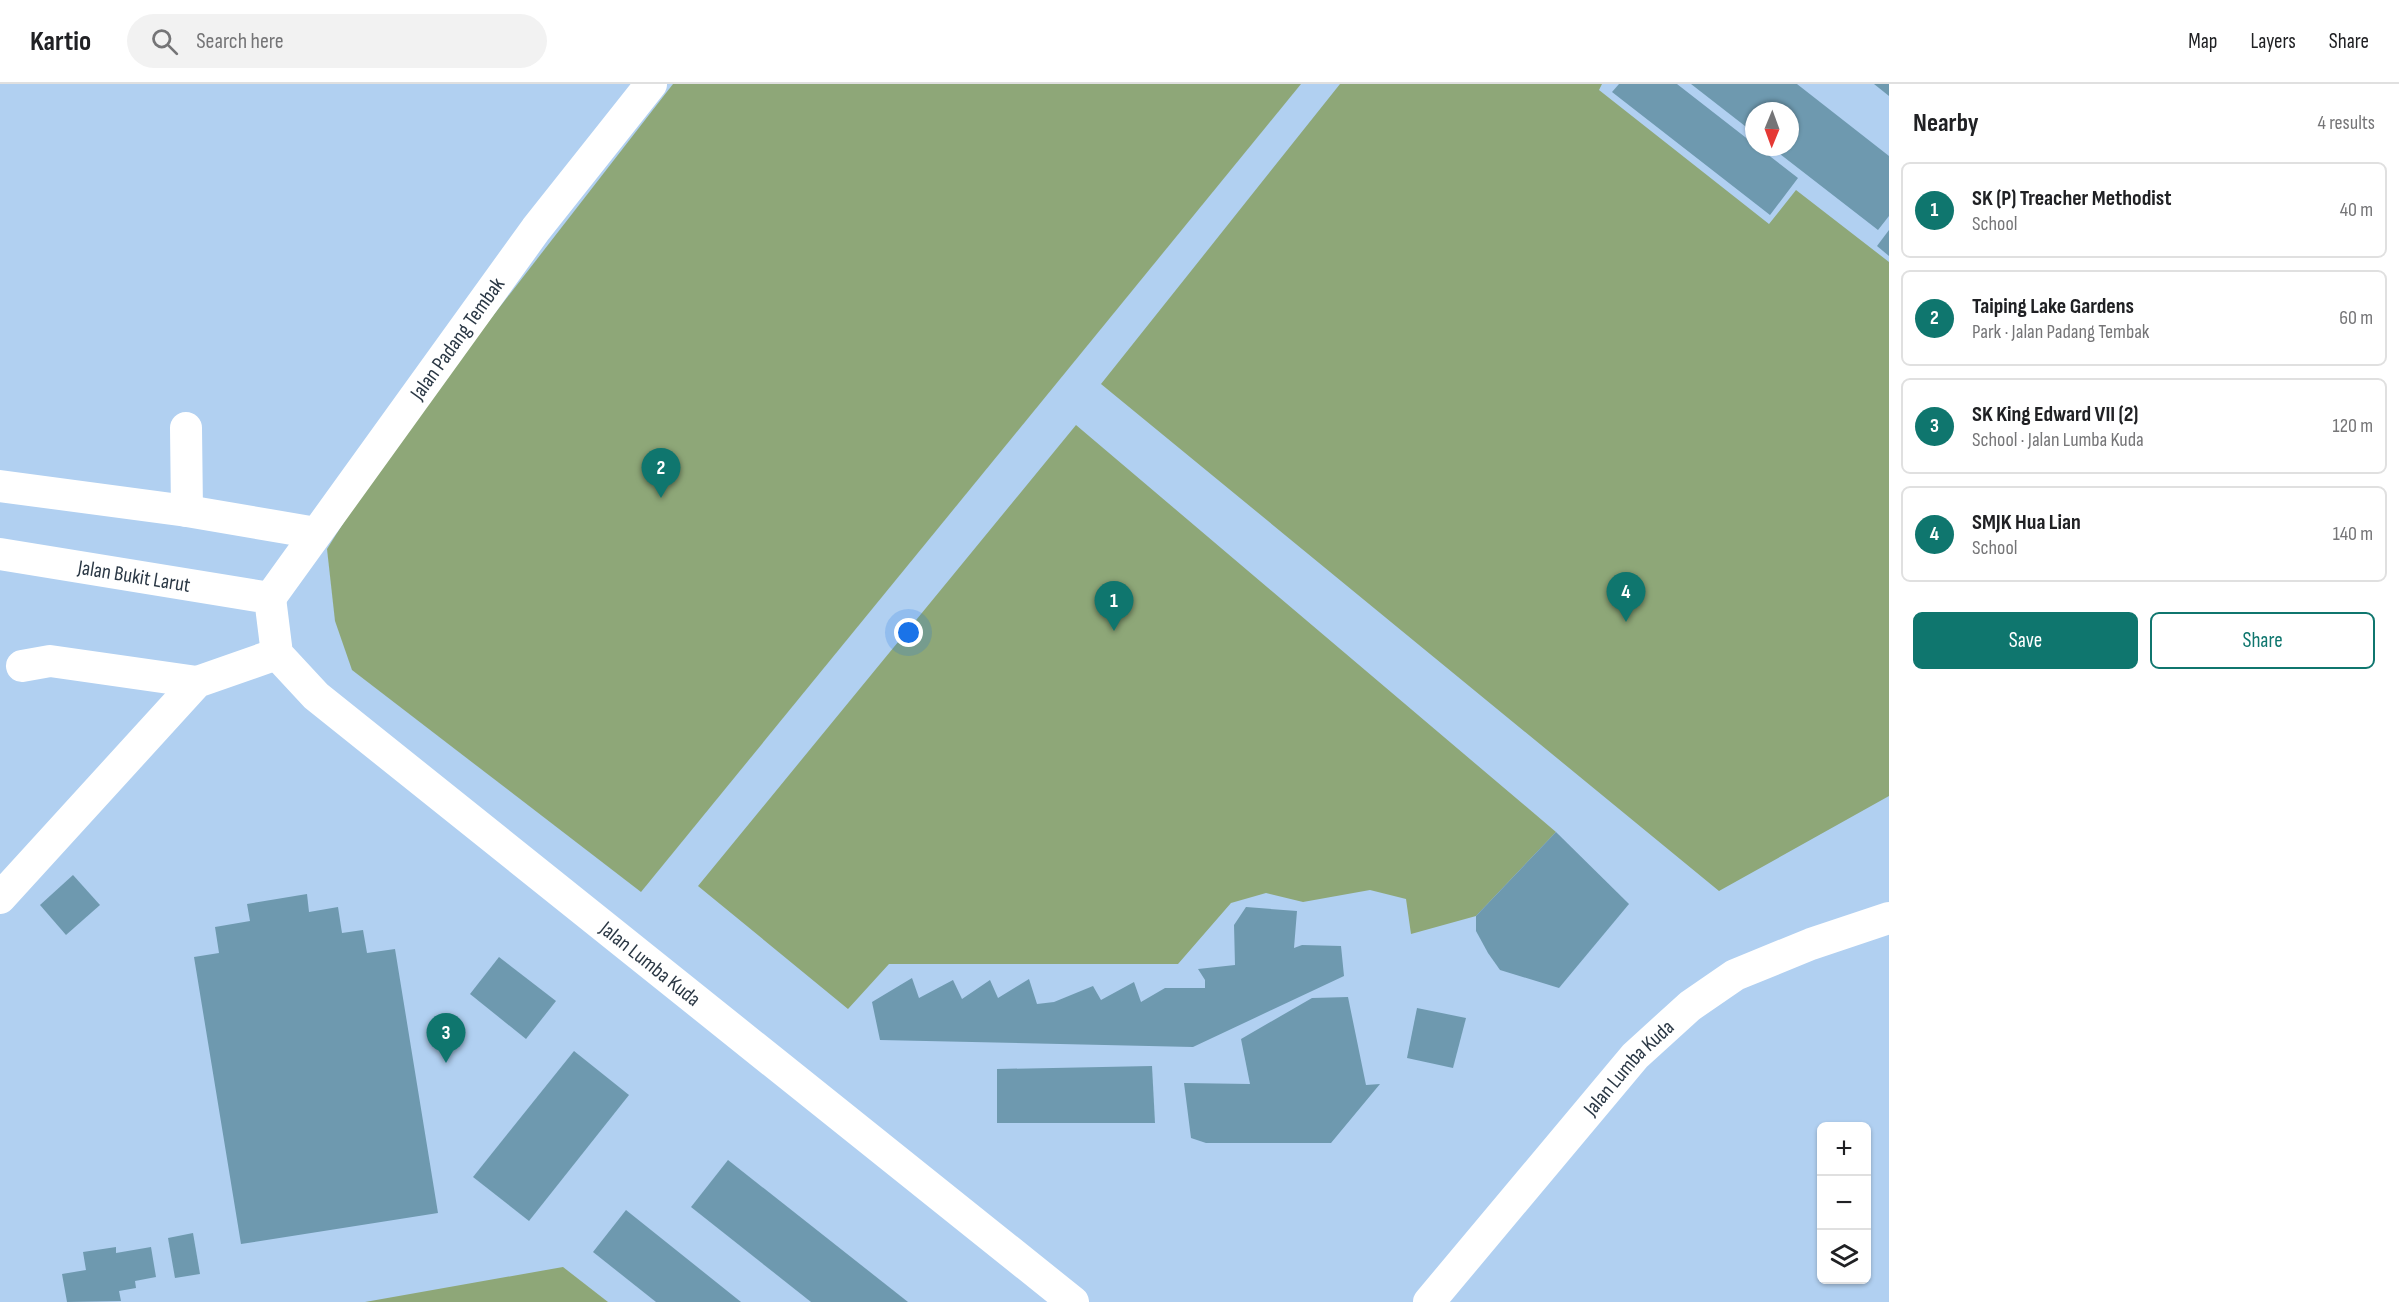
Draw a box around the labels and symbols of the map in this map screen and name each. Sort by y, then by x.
north arrow [1745,102,1799,156]
street label: Jalan Padang Tembak [404,273,510,406]
pin: 2 [642,448,680,498]
street label: Jalan Bukit Larut [75,555,192,598]
pin: 4 [1606,572,1646,622]
pin: 1 [1094,582,1134,631]
your location [894,618,923,647]
street label: Jalan Lumba Kuda [594,916,705,1012]
pin: 3 [426,1014,466,1063]
street label: Jalan Lumba Kuda [1578,1015,1679,1122]

